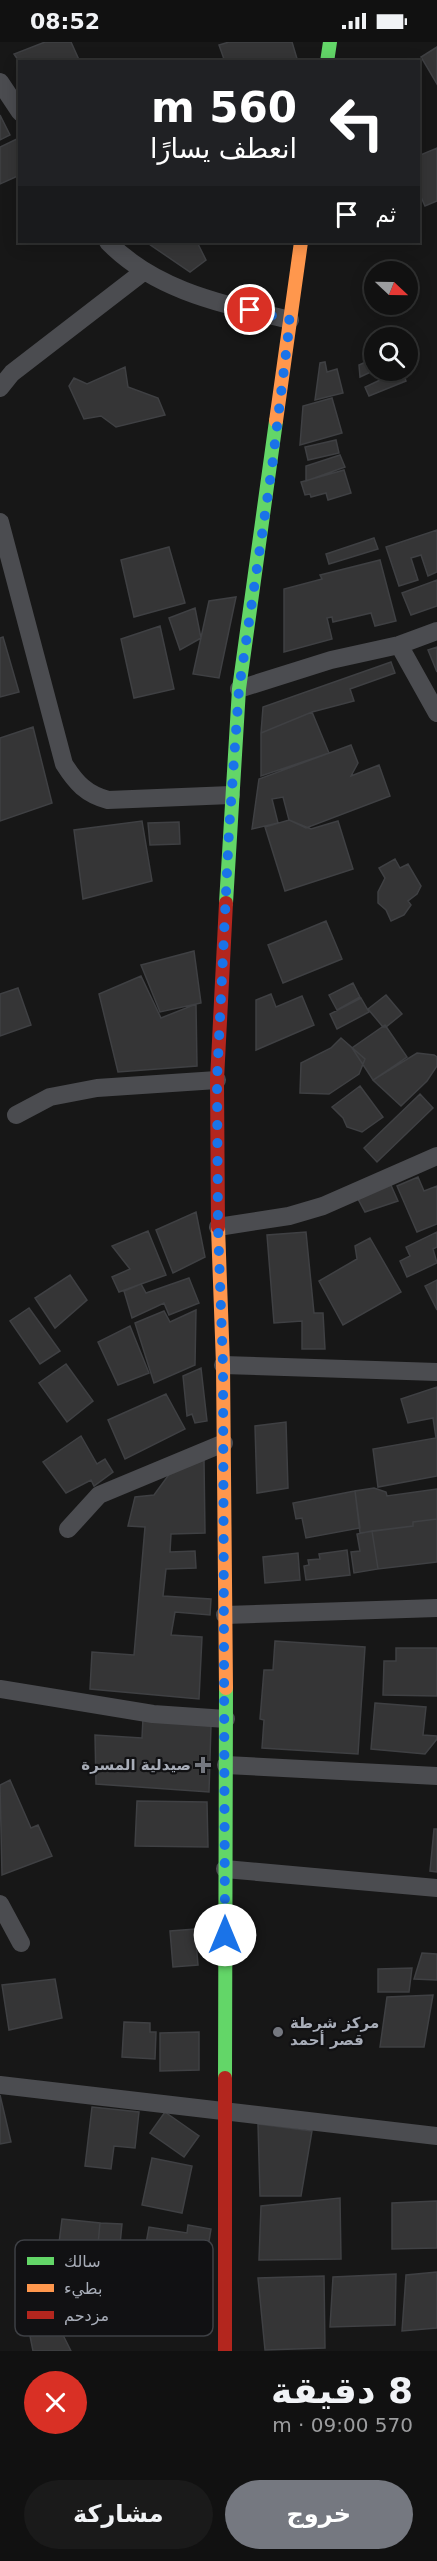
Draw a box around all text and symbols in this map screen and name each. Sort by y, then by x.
text: 08:52 [30,9,100,34]
text: 560 m [151,83,297,132]
icon: left [318,84,396,162]
text: انعطف يسارًا [150,133,297,164]
icon: arrive [330,198,363,231]
text: ثم [375,202,396,227]
north arrow [364,261,418,315]
map controls [364,261,418,381]
pin [224,284,275,335]
icon: arrive [233,293,266,326]
button: search [364,327,418,381]
place label: صيدلية المسرة [81,1756,191,1774]
marker: صيدلية المسرة [196,1758,210,1772]
position arrow [193,1903,257,1967]
place label: مركز شرطة قصر أحمد [290,2014,379,2049]
marker: مركز شرطة قصر أحمد [271,2025,285,2039]
legend [15,2240,213,2336]
text: سالك [64,2252,101,2271]
text: بطيء [64,2279,102,2299]
text: مزدحم [64,2306,109,2326]
text: 8 دقيقة [271,2370,413,2411]
button: close [24,2371,87,2434]
text: 570 m · 09:00 [272,2413,413,2437]
button: مشاركة [24,2480,213,2549]
button: خروج [225,2480,413,2549]

